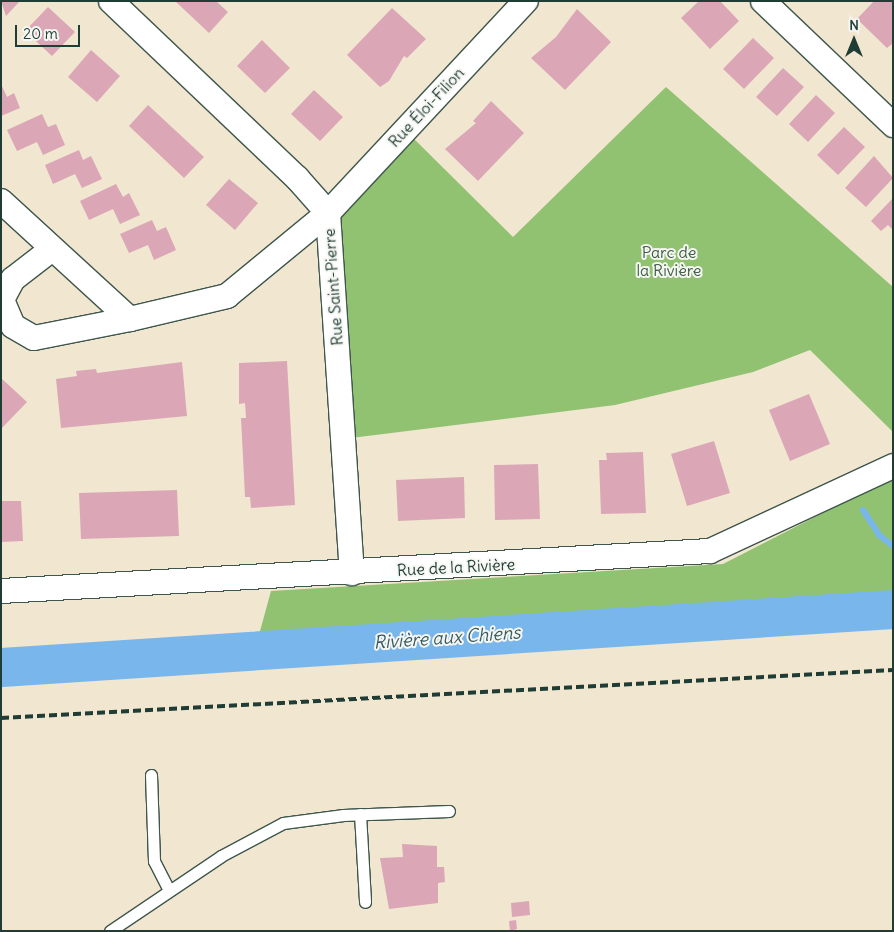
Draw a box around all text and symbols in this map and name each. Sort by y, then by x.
scale bar [18,15,82,47]
north arrow [829,15,879,65]
text: N [849,16,859,34]
text: 20 m [23,24,58,43]
street label: Rue Éloi-Filion [384,63,468,151]
street label: Rue Saint-Pierre [319,228,347,346]
park label: Parc de la Rivière [637,242,701,280]
street label: Rue de la Rivière [396,554,516,580]
water label: Rivière aux Chiens [373,622,521,654]

